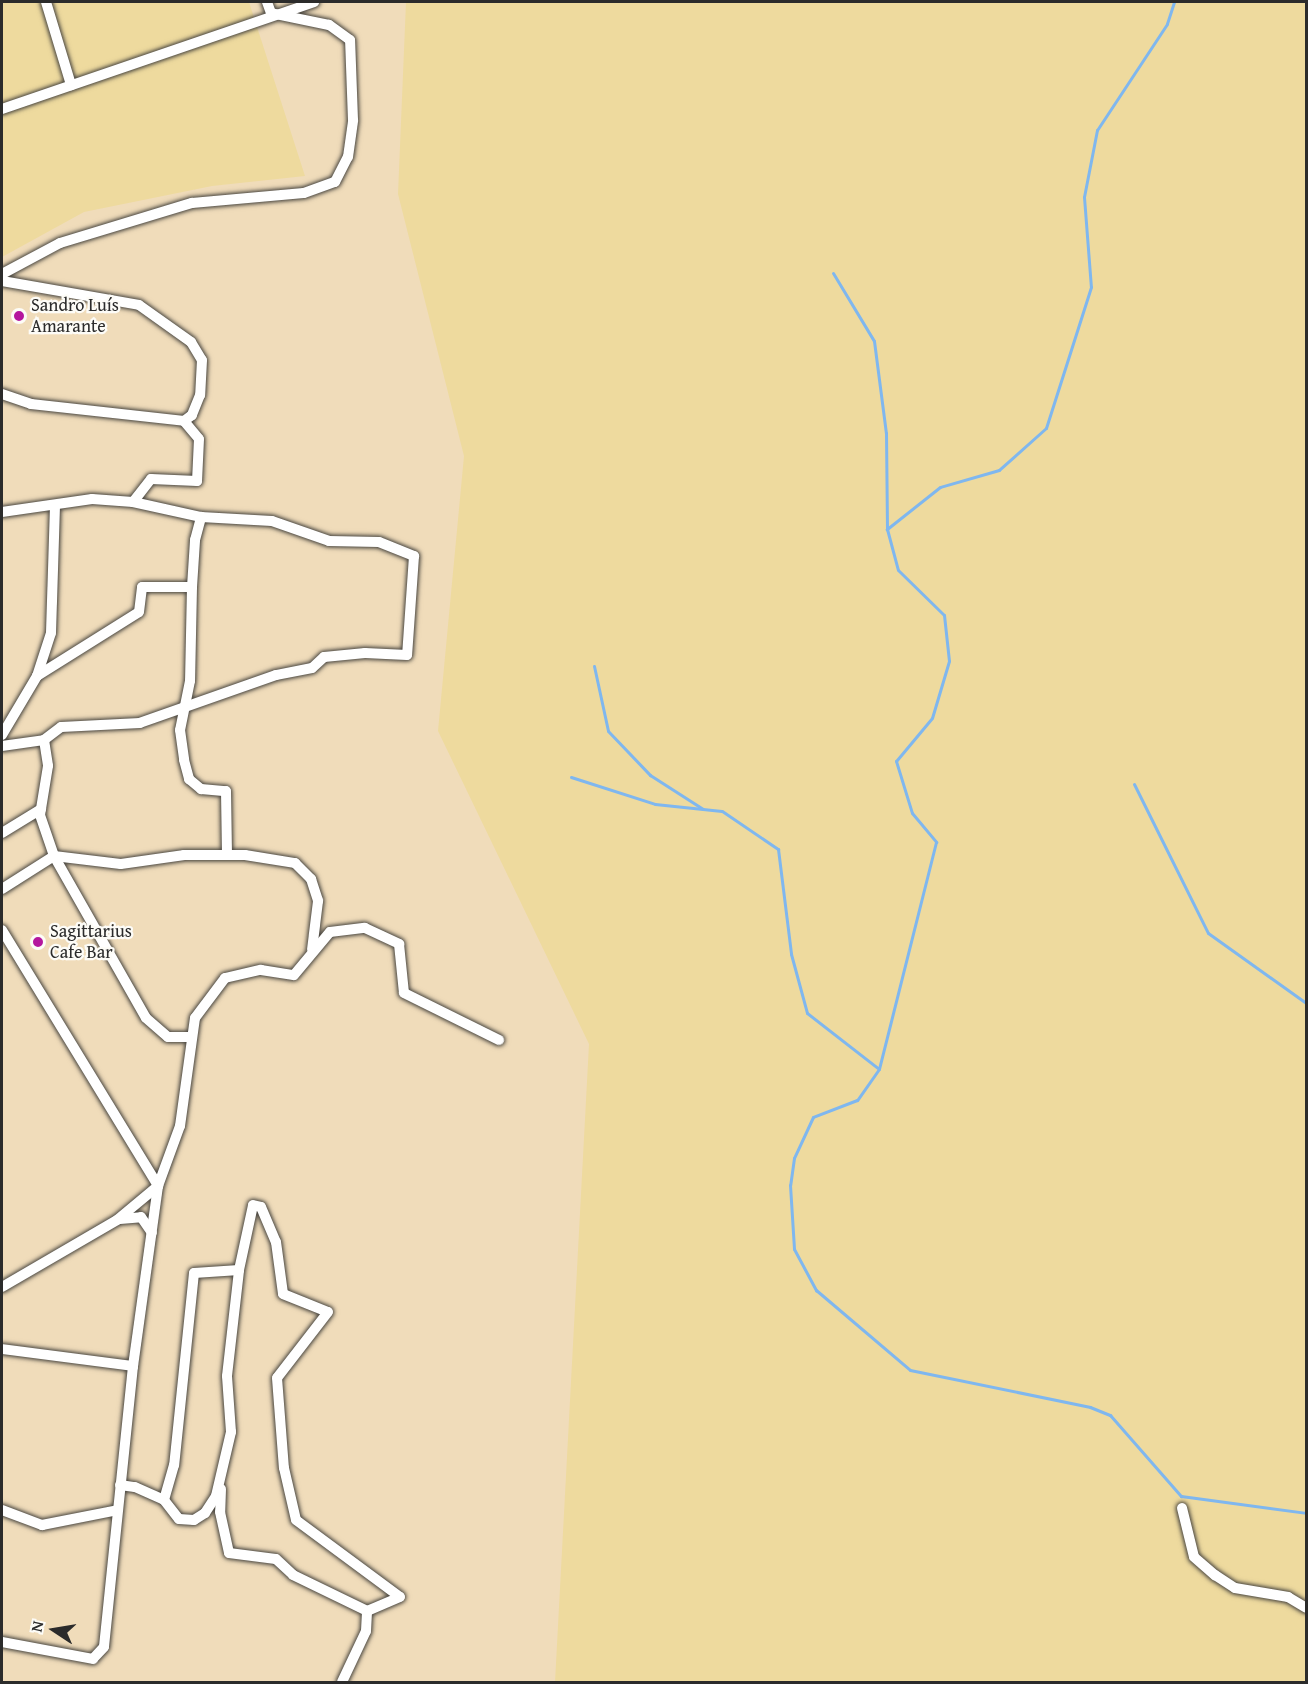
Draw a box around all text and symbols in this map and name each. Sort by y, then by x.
place label: Sandro Luís Amarante [31,295,119,338]
marker: Sandro Luís Amarante [12,309,26,323]
place label: Sagittarius Cafe Bar [50,921,132,964]
marker: Sagittarius Cafe Bar [31,935,45,949]
north arrow [24,1600,84,1660]
text: N [24,1619,49,1634]

